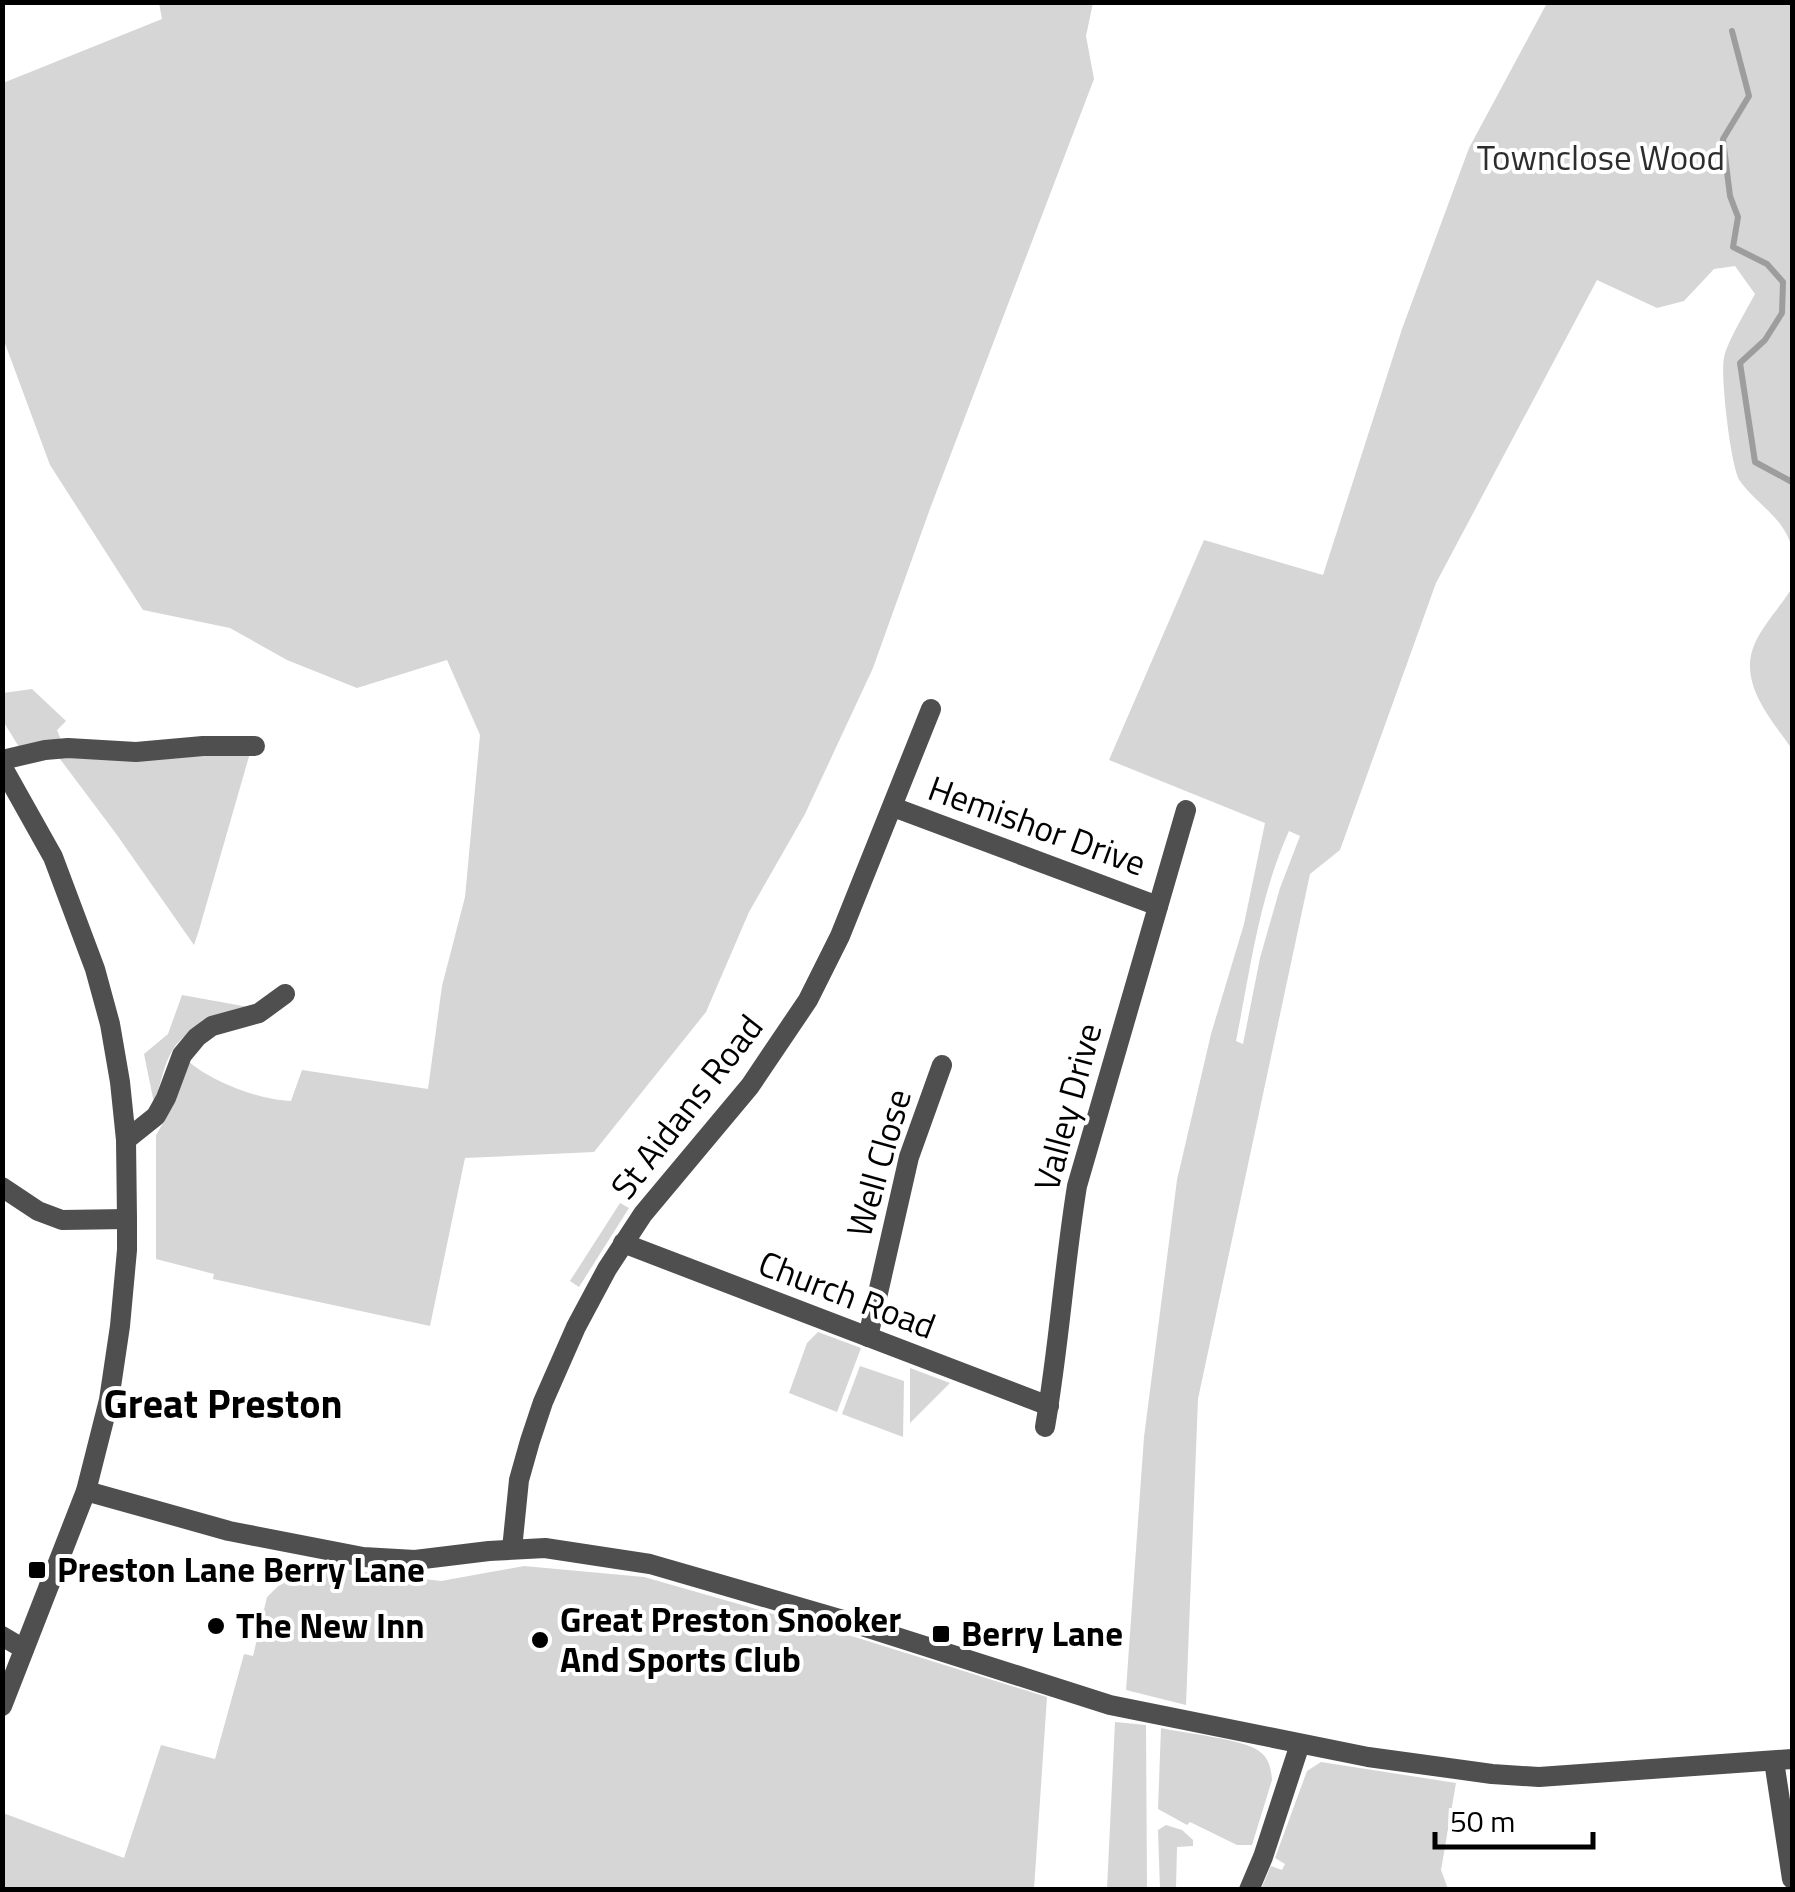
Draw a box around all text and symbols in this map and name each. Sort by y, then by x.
park label: Townclose Wood [1477,130,1725,184]
street label: Hemishor Drive [921,761,1154,889]
street label: St Aidans Road [597,1002,776,1210]
street label: Valley Drive [1019,1017,1115,1197]
street label: Well Close [831,1083,925,1243]
street label: Church Road [751,1236,944,1353]
district label: Great Preston [103,1373,343,1434]
place label: Preston Lane Berry Lane [57,1542,425,1596]
marker: Preston Lane Berry Lane [26,1559,48,1581]
place label: Great Preston Snooker And Sports Club [560,1592,901,1686]
place label: The New Inn [236,1598,425,1652]
place label: Berry Lane [961,1606,1123,1660]
marker: The New Inn [205,1615,227,1637]
marker: Berry Lane [930,1623,952,1645]
marker: Great Preston Snooker And Sports Club [529,1629,551,1651]
scale bar [1435,1787,1592,1849]
text: 50 m [1450,1798,1515,1844]

